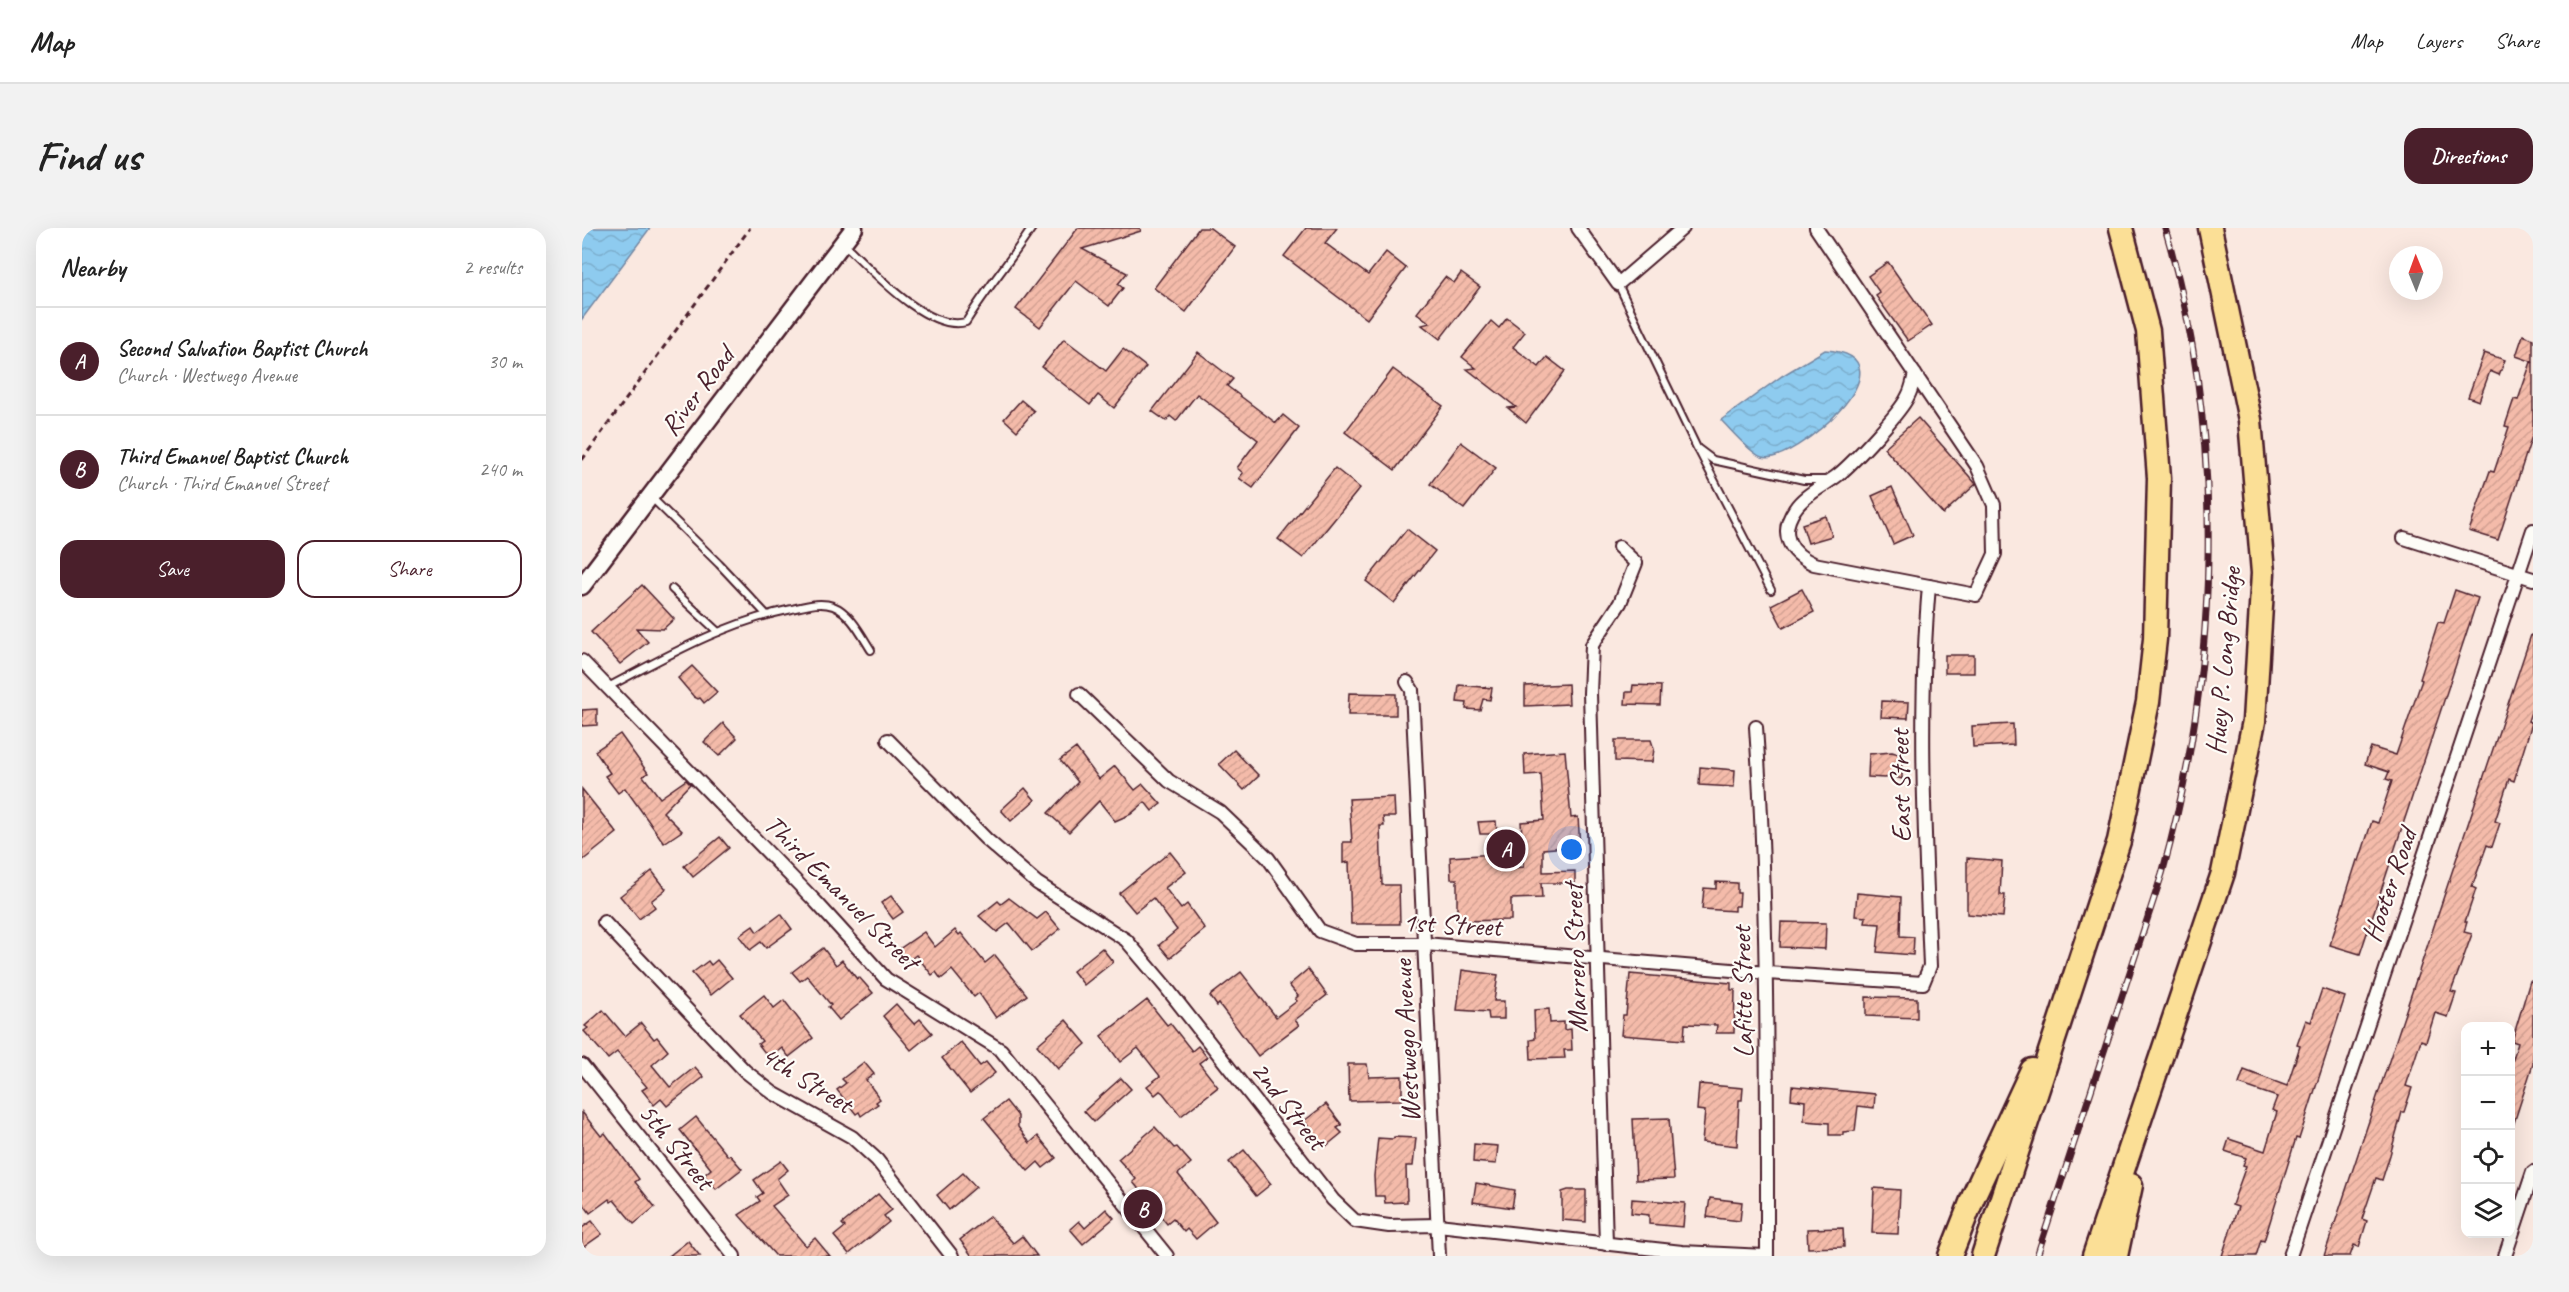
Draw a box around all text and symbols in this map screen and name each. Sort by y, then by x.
text: Map [30,24,73,59]
text: Map [2350,28,2383,54]
text: Layers [2416,28,2462,54]
text: Share [2495,28,2539,54]
button: Directions [2404,128,2533,184]
text: Find us [36,130,141,183]
north arrow [2389,246,2443,300]
text: Nearby [60,251,125,284]
text: 2 results [463,255,522,280]
text: Second Salvation Baptist Church [117,335,368,363]
street label: River Road [652,336,744,443]
text: A [74,349,85,374]
text: 30 m [488,349,522,374]
text: Church · Westwego Avenue [117,363,297,388]
text: Third Emanuel Baptist Church [117,443,348,471]
text: B [74,457,85,482]
text: 240 m [479,457,522,482]
text: Church · Third Emanuel Street [117,471,327,496]
button: Save [60,540,285,598]
button: Share [297,540,522,598]
street label: Huey P. Long Bridge [2197,564,2249,756]
street label: East Street [1881,726,1918,843]
street label: Third Emanuel Street [757,807,930,980]
street label: Hooter Road [2353,820,2426,946]
pin: A [1486,826,1526,872]
your location [1557,835,1586,864]
street label: Marrero Street [1555,879,1595,1033]
street label: 1st Street [1402,904,1505,944]
street label: Lafitte Street [1723,923,1761,1058]
street label: Westwego Avenue [1384,957,1428,1123]
map controls [2461,1022,2515,1238]
button: + [2461,1022,2515,1076]
street label: 4th Street [755,1037,862,1122]
street label: 2nd Street [1243,1053,1336,1159]
button: − [2461,1076,2515,1130]
street label: 5th Street [631,1095,724,1199]
button: locate [2461,1130,2515,1184]
button: layers [2461,1184,2515,1238]
pin: B [1124,1186,1162,1232]

